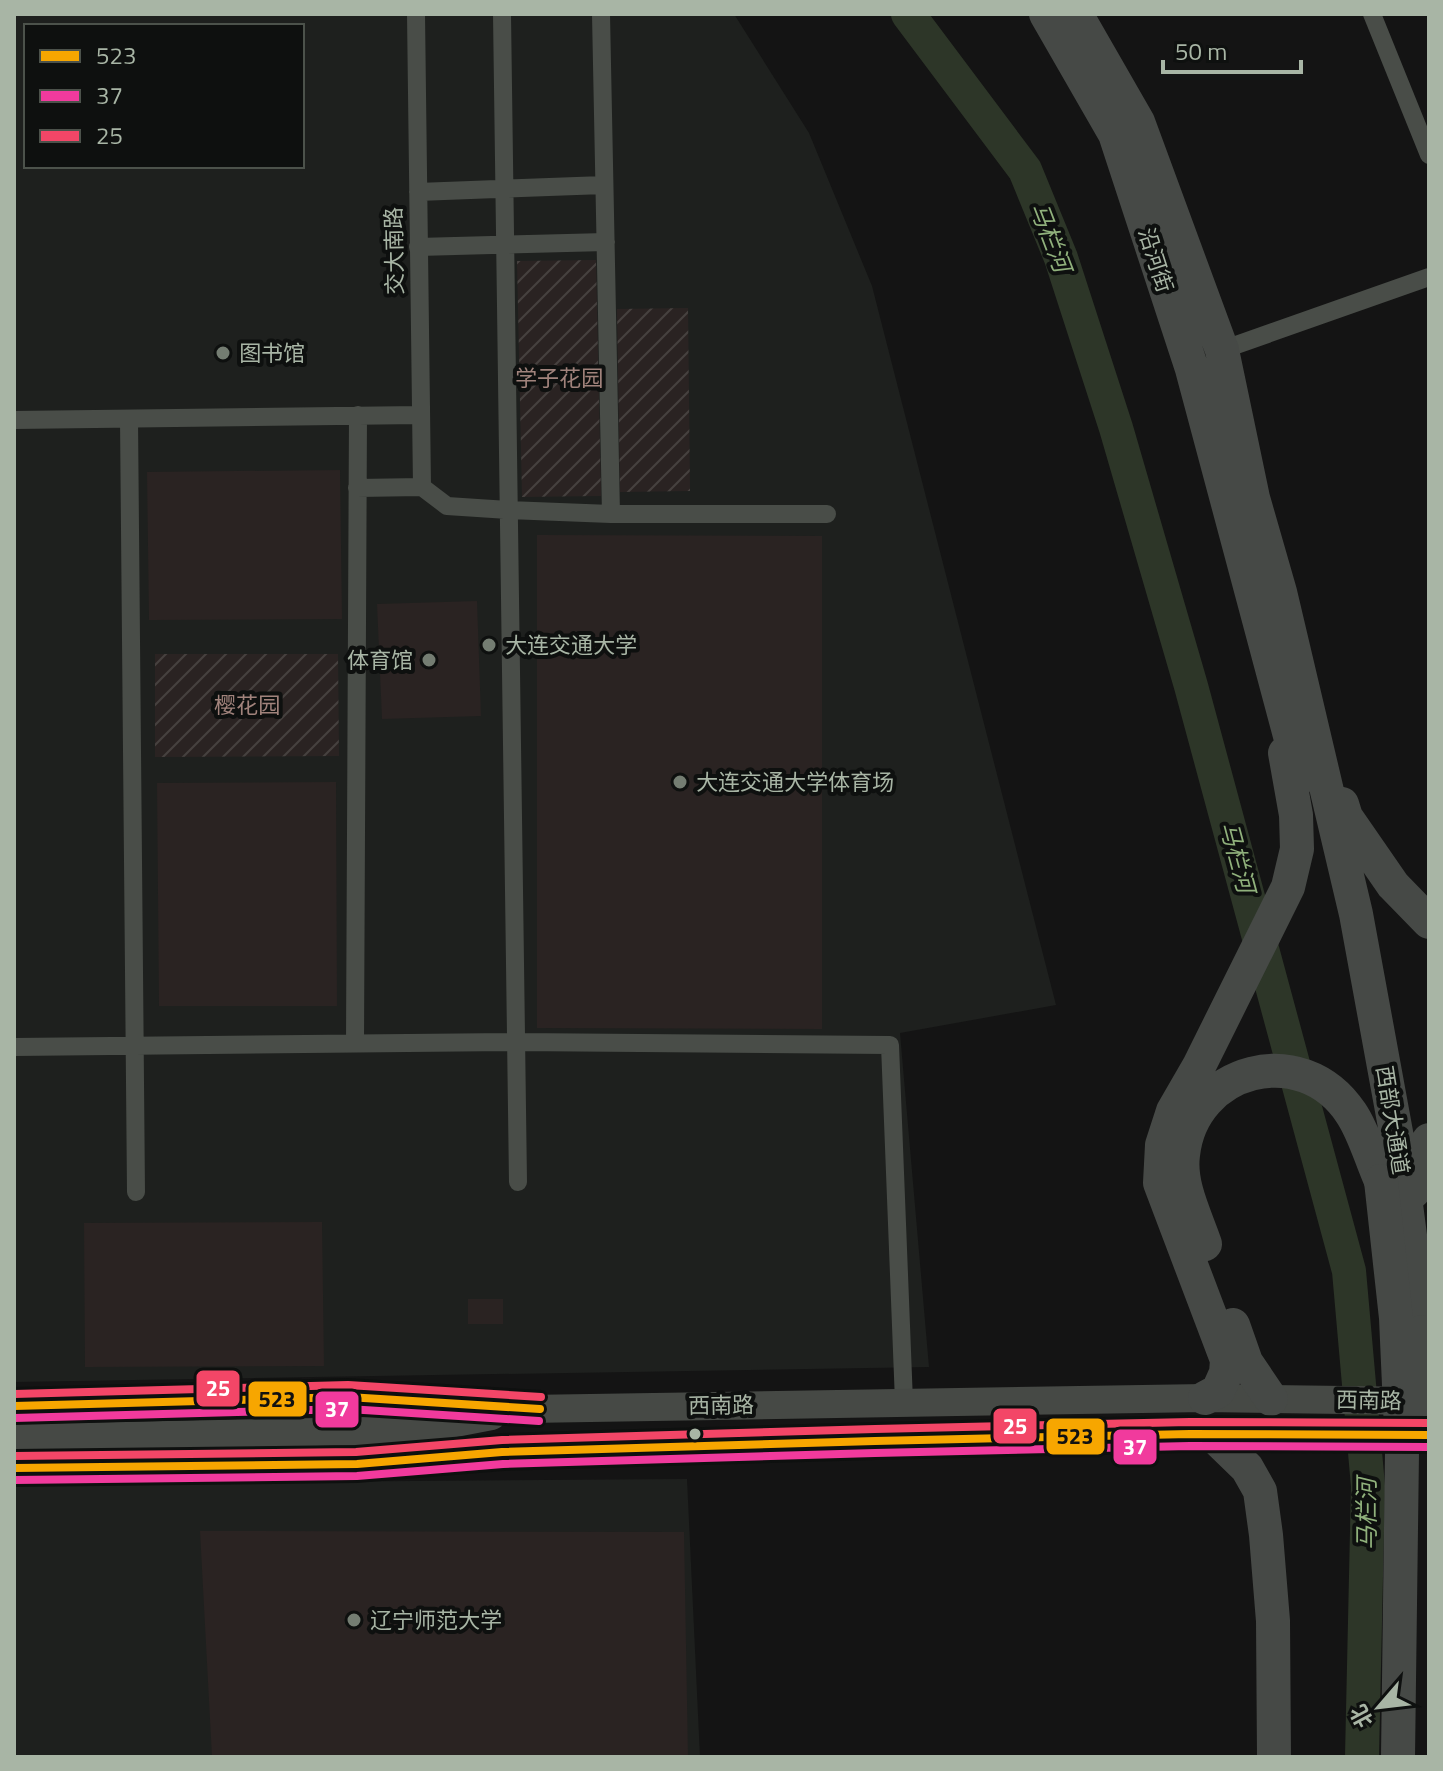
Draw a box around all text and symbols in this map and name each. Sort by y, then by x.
legend [24,24,304,168]
scale bar [1163,24,1301,74]
text: 50 m [1175,33,1227,69]
text: 523 [96,37,136,73]
text: 37 [96,77,123,113]
text: 25 [96,117,123,153]
water label: 马栏河 [1021,197,1082,281]
street label: 交大南路 [376,207,412,295]
street label: 沿河街 [1130,223,1182,297]
place label: 图书馆 [239,336,305,370]
marker: 图书馆 [214,344,232,362]
park label: 学子花园 [515,361,603,395]
place label: 大连交通大学 [505,628,637,662]
marker: 大连交通大学 [480,636,498,654]
place label: 体育馆 [347,643,413,677]
marker: 体育馆 [420,651,438,669]
park label: 樱花园 [214,688,280,722]
place label: 大连交通大学体育场 [696,765,894,799]
marker: 大连交通大学体育场 [671,773,689,791]
water label: 马栏河 [1211,818,1266,900]
street label: 西部大通道 [1368,1063,1418,1177]
line badge: 25 [195,1369,241,1408]
text: 25 [206,1371,230,1405]
line badge: 523 [247,1380,308,1418]
text: 523 [259,1382,295,1416]
street label: 西南路 [1336,1382,1402,1418]
street label: 西南路 [688,1387,754,1423]
line badge: 37 [314,1390,360,1429]
text: 37 [325,1392,349,1426]
line badge: 25 [992,1407,1038,1445]
text: 25 [1003,1409,1027,1443]
line badge: 523 [1045,1417,1106,1456]
text: 523 [1057,1419,1093,1453]
unlabelled marker [687,1426,703,1442]
line badge: 37 [1112,1428,1158,1466]
text: 37 [1123,1430,1147,1464]
water label: 马栏河 [1348,1474,1384,1550]
place label: 辽宁师范大学 [370,1603,502,1637]
marker: 辽宁师范大学 [345,1611,363,1629]
north arrow [1339,1667,1419,1747]
text: 北 [1341,1699,1382,1734]

